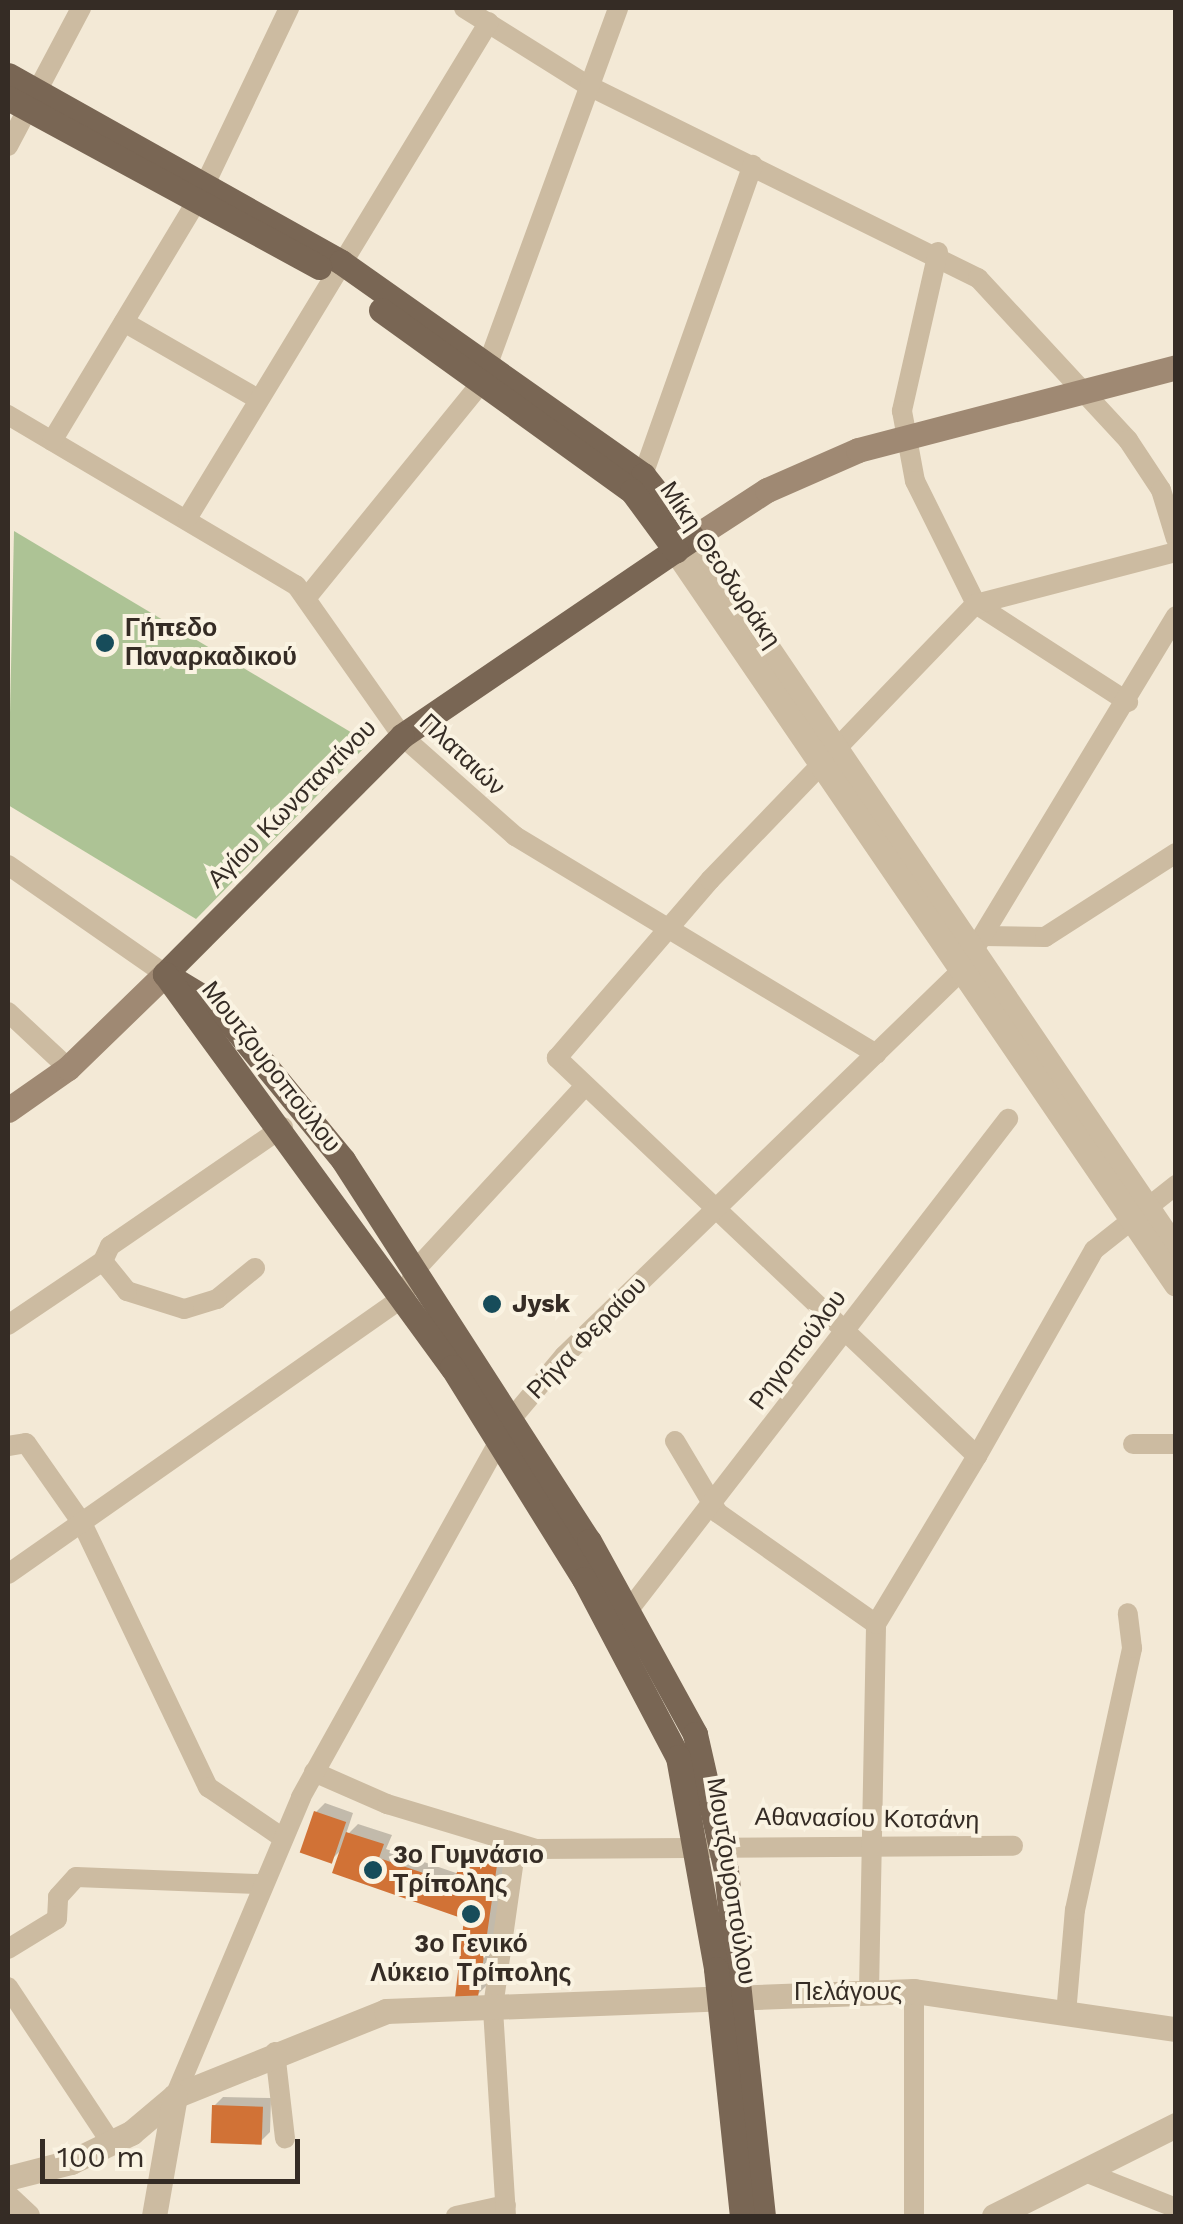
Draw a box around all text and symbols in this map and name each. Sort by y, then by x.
street label: Μίκη Θεοδωράκη [653,476,787,654]
place label: Γήπεδο Παναρκαδικού [125,614,297,673]
marker: Γήπεδο Παναρκαδικού [94,632,116,654]
street label: Πλαταιών [413,708,511,802]
street label: Αγίου Κωνσταντίνου [201,713,383,895]
street label: Μουτζουροπούλου [195,976,347,1158]
street label: Ρήγα Φεραίου [521,1270,653,1406]
street label: Ρηγοπούλου [743,1284,853,1416]
place label: Jysk [512,1289,570,1319]
marker: Jysk [481,1293,503,1315]
street label: Μουτζουροπούλου [700,1776,762,1986]
street label: Αθανασίου Κοτσάνη [754,1802,980,1836]
place label: 3ο Γυμνάσιο Τρίπολης [393,1841,544,1900]
marker: 3ο Γυμνάσιο Τρίπολης [362,1859,384,1881]
marker: 3ο Γενικό Λύκειο Τρίπολης [460,1903,482,1925]
place label: 3ο Γενικό Λύκειο Τρίπολης [370,1930,572,1989]
street label: Πελάγους [794,1977,902,2007]
scale bar [45,2119,305,2181]
text: 100 m [57,2139,145,2174]

